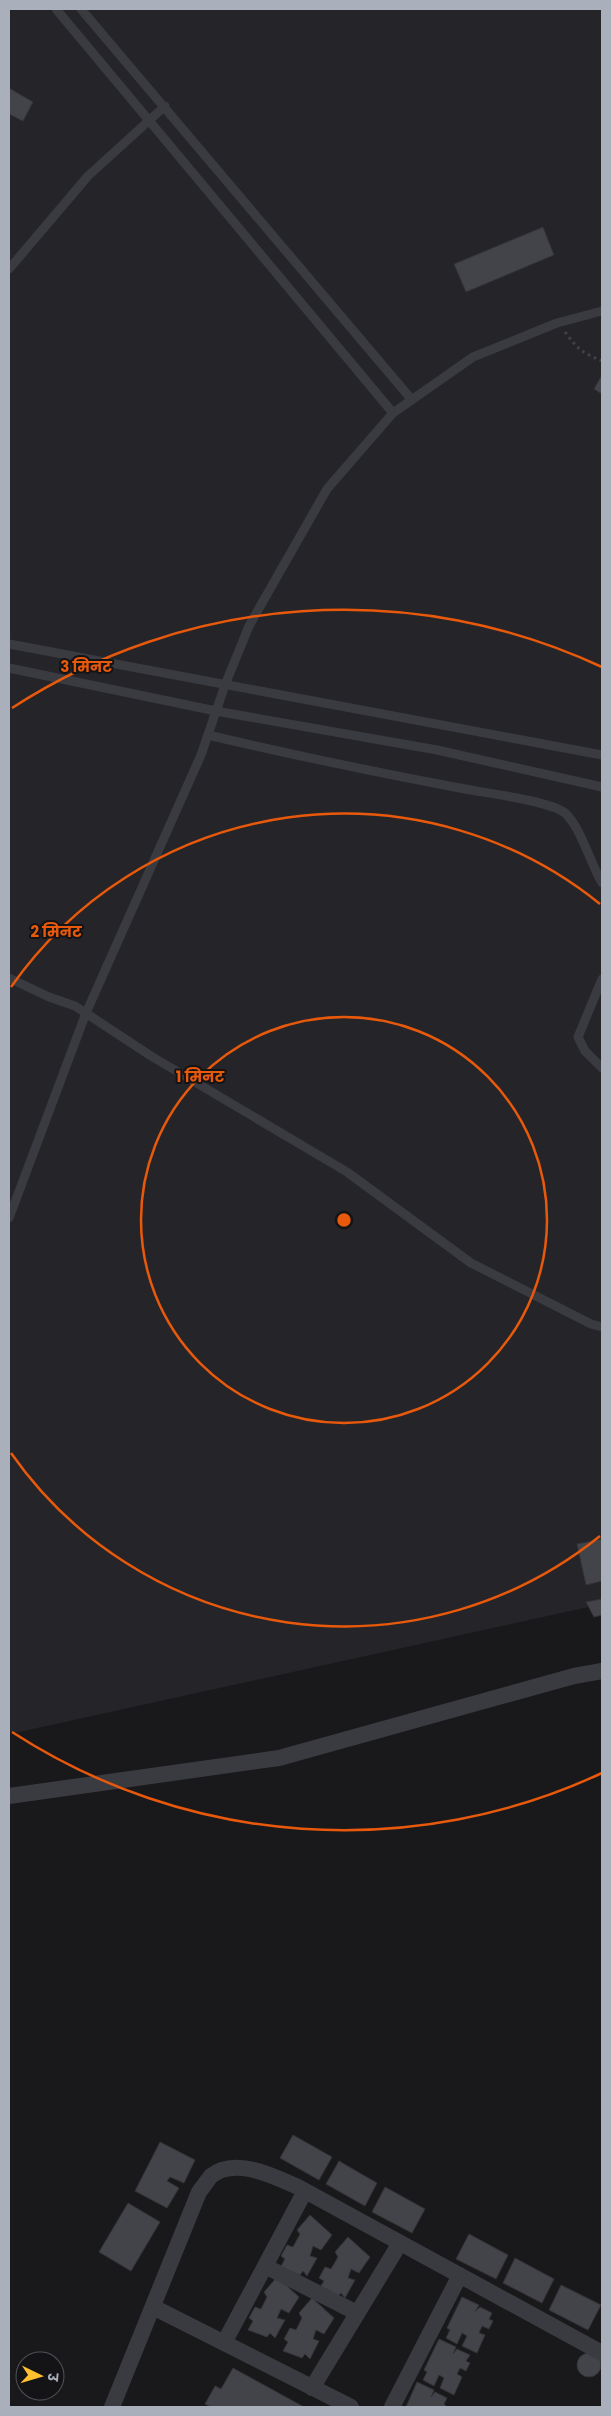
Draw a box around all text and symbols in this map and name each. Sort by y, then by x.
text: 3 मिनट [60,656,112,677]
text: 2 मिनट [30,921,82,942]
text: 1 मिनट [176,1066,224,1087]
centre of rings [335,1211,353,1229]
north arrow [15,2351,65,2401]
text: उ [43,2371,63,2383]

